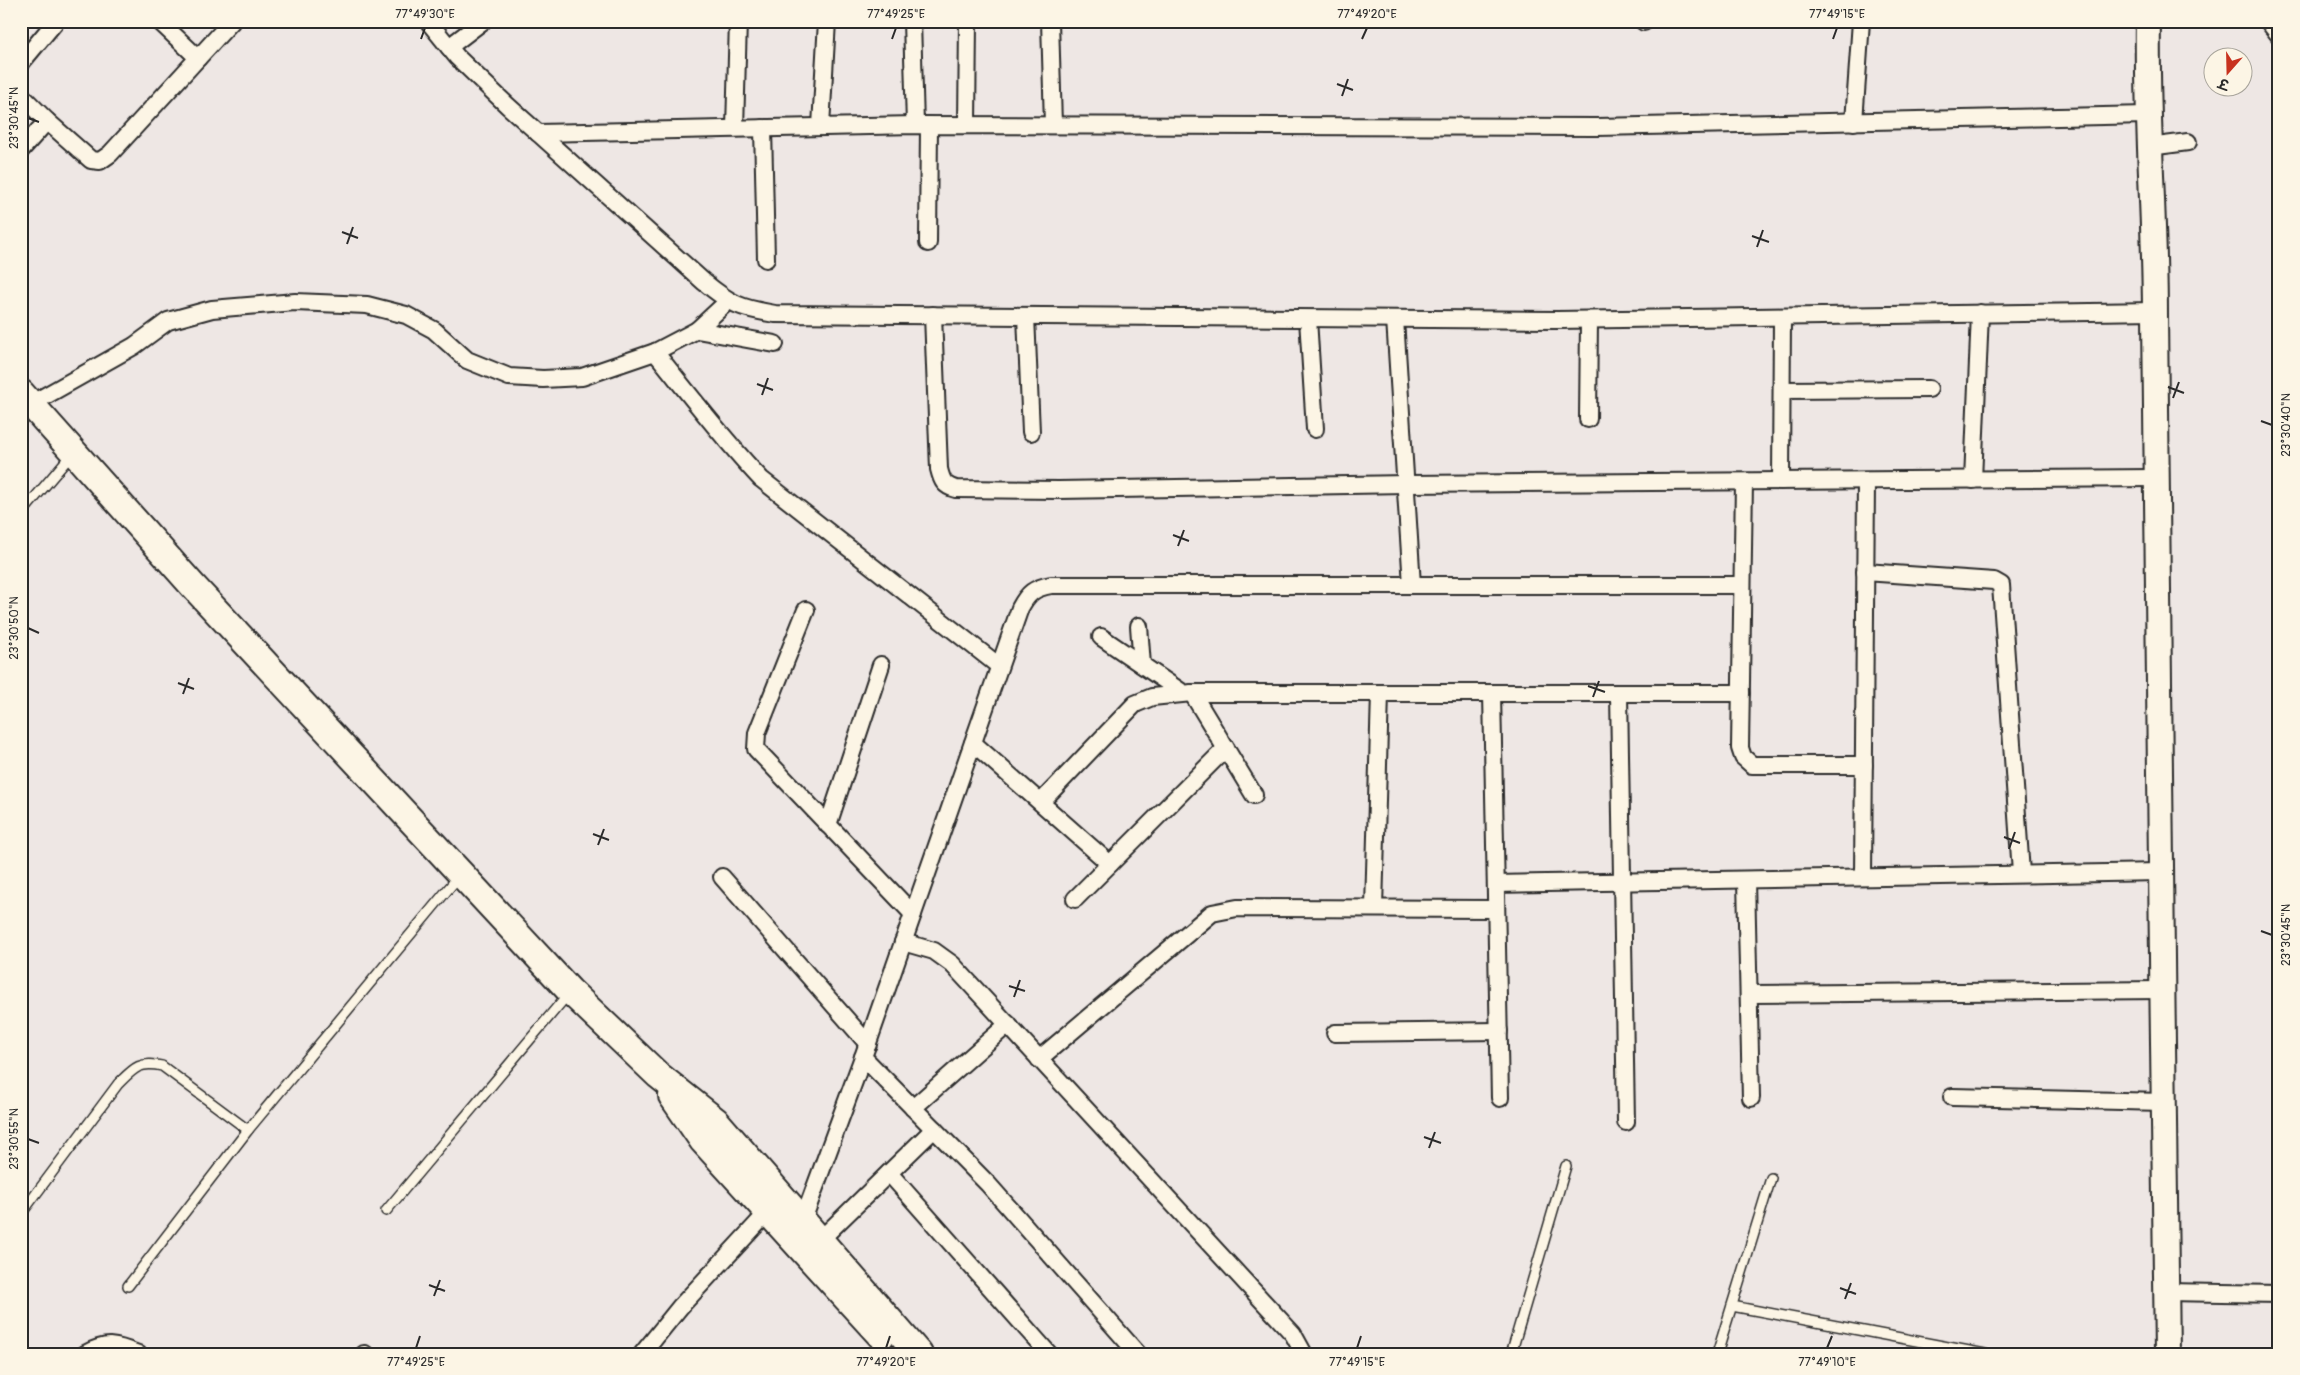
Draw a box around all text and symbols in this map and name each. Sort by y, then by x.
text: 77°49'30"E [395,7,455,22]
text: 77°49'25"E [867,7,925,22]
text: 77°49'20"E [1337,7,1397,22]
text: 77°49'15"E [1809,7,1865,22]
north arrow [2202,48,2252,98]
text: उ [2215,74,2233,94]
text: 23°30'45"N [7,87,22,149]
text: 23°30'40"N [2279,393,2294,457]
text: 23°30'50"N [7,596,22,660]
text: 23°30'45"N [2279,904,2294,966]
text: 23°30'55"N [7,1108,22,1170]
text: 77°49'25"E [387,1355,445,1370]
text: 77°49'20"E [856,1355,916,1370]
text: 77°49'15"E [1329,1355,1385,1370]
text: 77°49'10"E [1798,1355,1856,1370]

